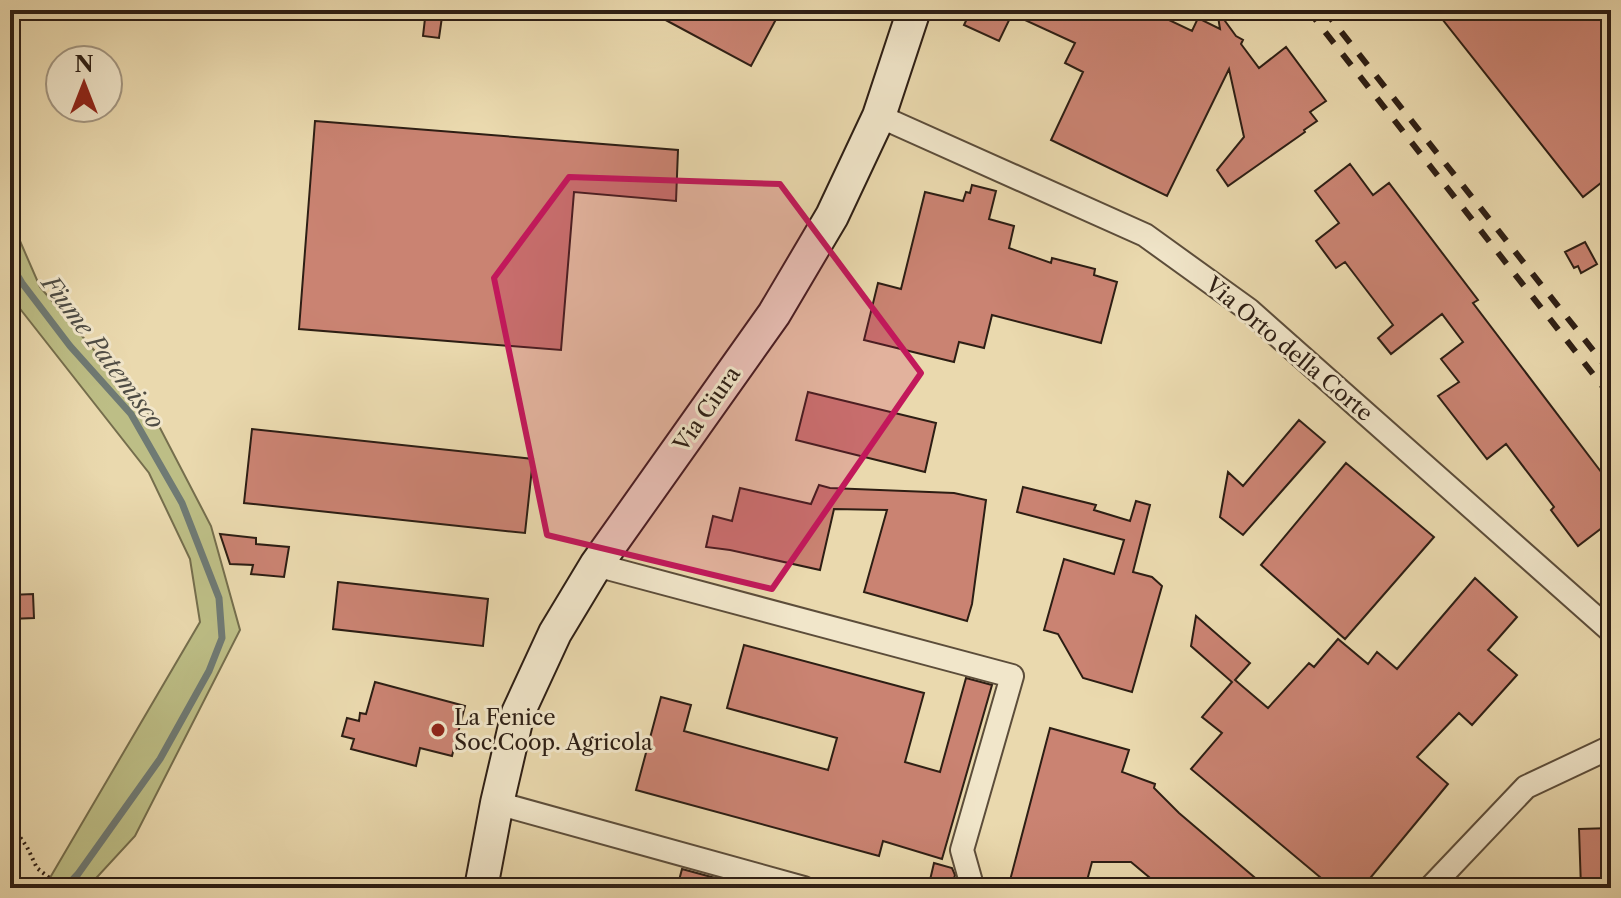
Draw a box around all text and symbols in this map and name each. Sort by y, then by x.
north arrow [44,44,124,124]
text: N [74,51,94,78]
water label: Fiume Patemisco [35,268,170,434]
street label: Via Orto della Corte [1199,270,1378,427]
street label: Via Ciura [667,361,746,458]
place label: La Fenice Soc.Coop. Agricola [454,704,653,756]
marker: La Fenice Soc.Coop. Agricola [429,721,447,739]

